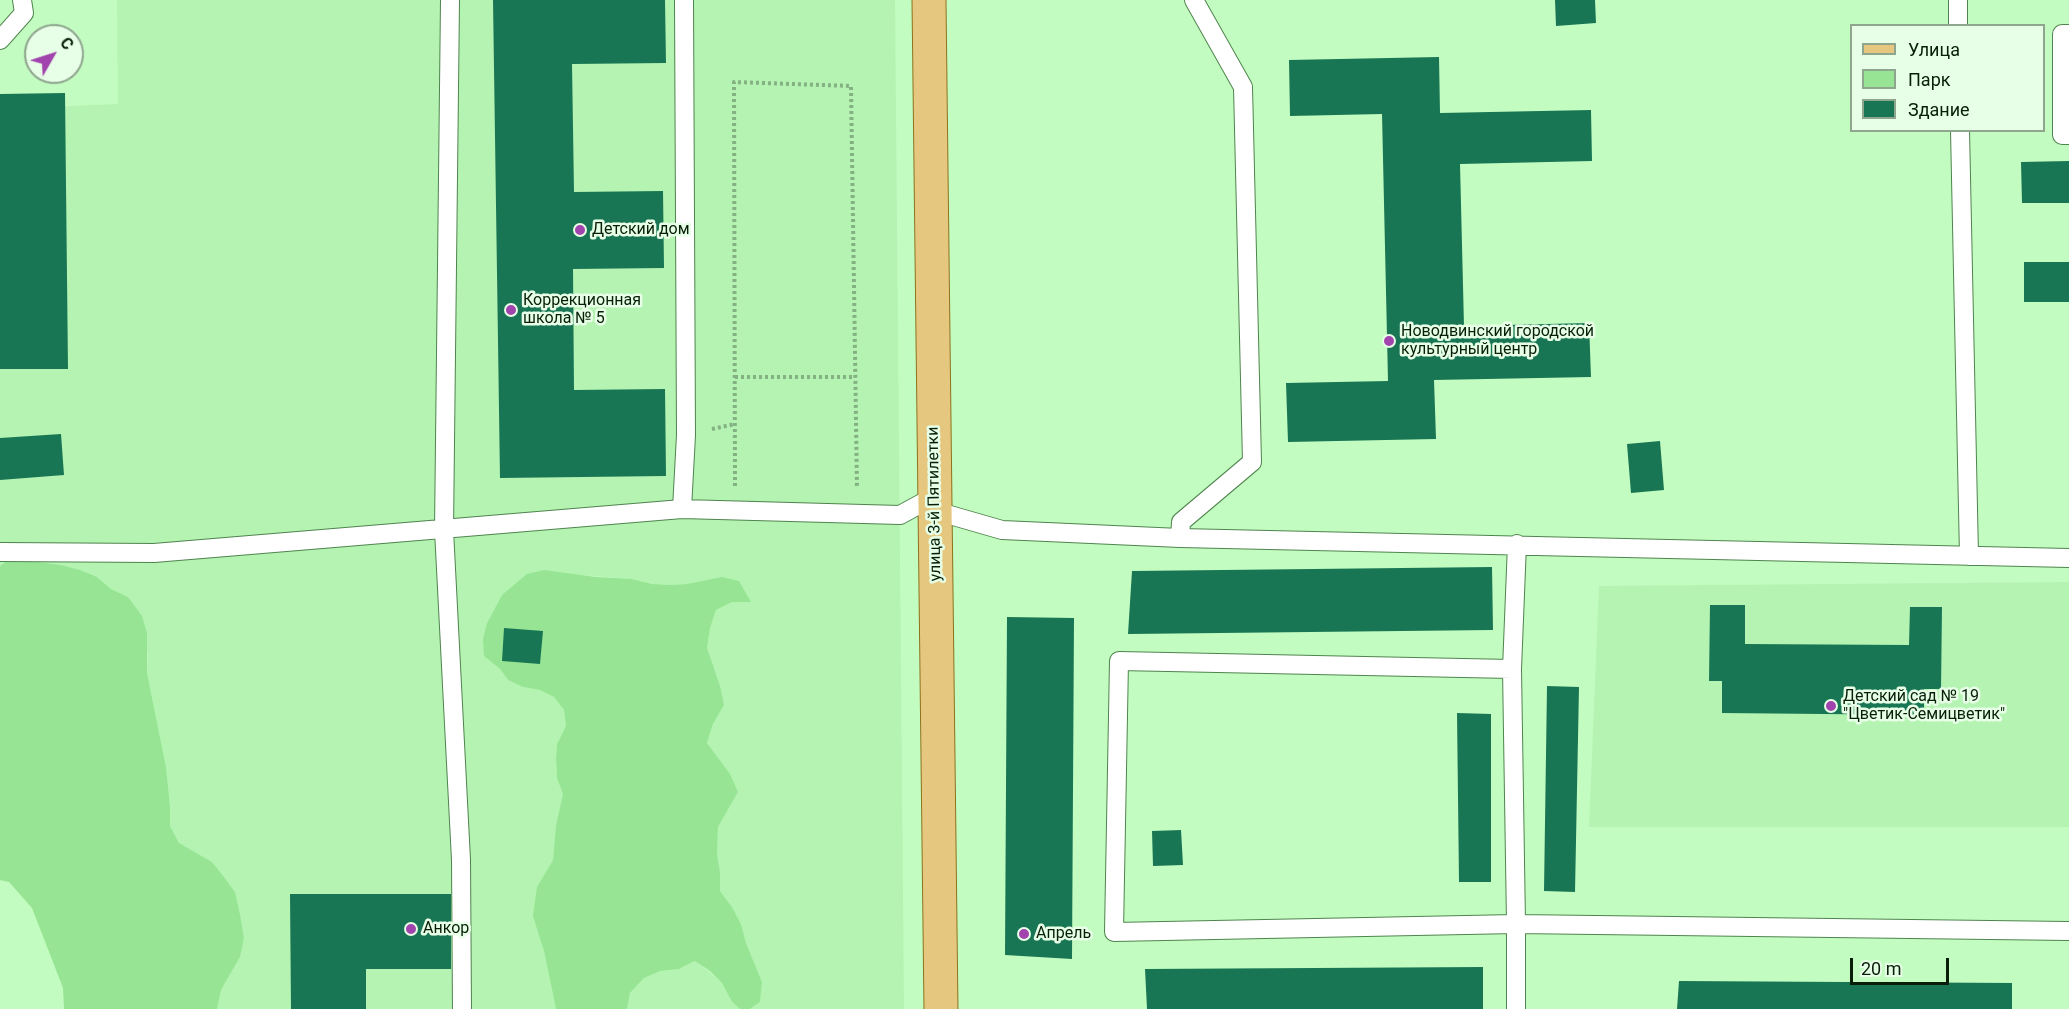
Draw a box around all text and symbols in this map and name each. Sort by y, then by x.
north arrow [24,24,84,84]
legend [1850,24,2045,132]
text: С [56,34,77,54]
text: Улица [1908,39,1960,60]
text: Парк [1908,69,1950,90]
text: Здание [1908,99,1970,120]
place label: Детский дом [592,220,690,240]
marker: Детский дом [573,223,587,237]
place label: Коррекционная школа № 5 [523,291,641,329]
marker: Коррекционная школа № 5 [504,303,518,317]
place label: Новодвинский городской культурный центр [1401,322,1594,360]
marker: Новодвинский городской культурный центр [1382,334,1396,348]
street label: улица 3-й Пятилетки [924,426,946,582]
place label: Детский сад № 19 "Цветик-Семицветик" [1843,687,2005,725]
marker: Детский сад № 19 "Цветик-Семицветик" [1824,699,1838,713]
place label: Анкор [423,919,469,939]
marker: Анкор [404,922,418,936]
place label: Апрель [1036,924,1091,944]
marker: Апрель [1017,927,1031,941]
scale bar [1853,946,1952,984]
text: 20 m [1861,958,1901,979]

